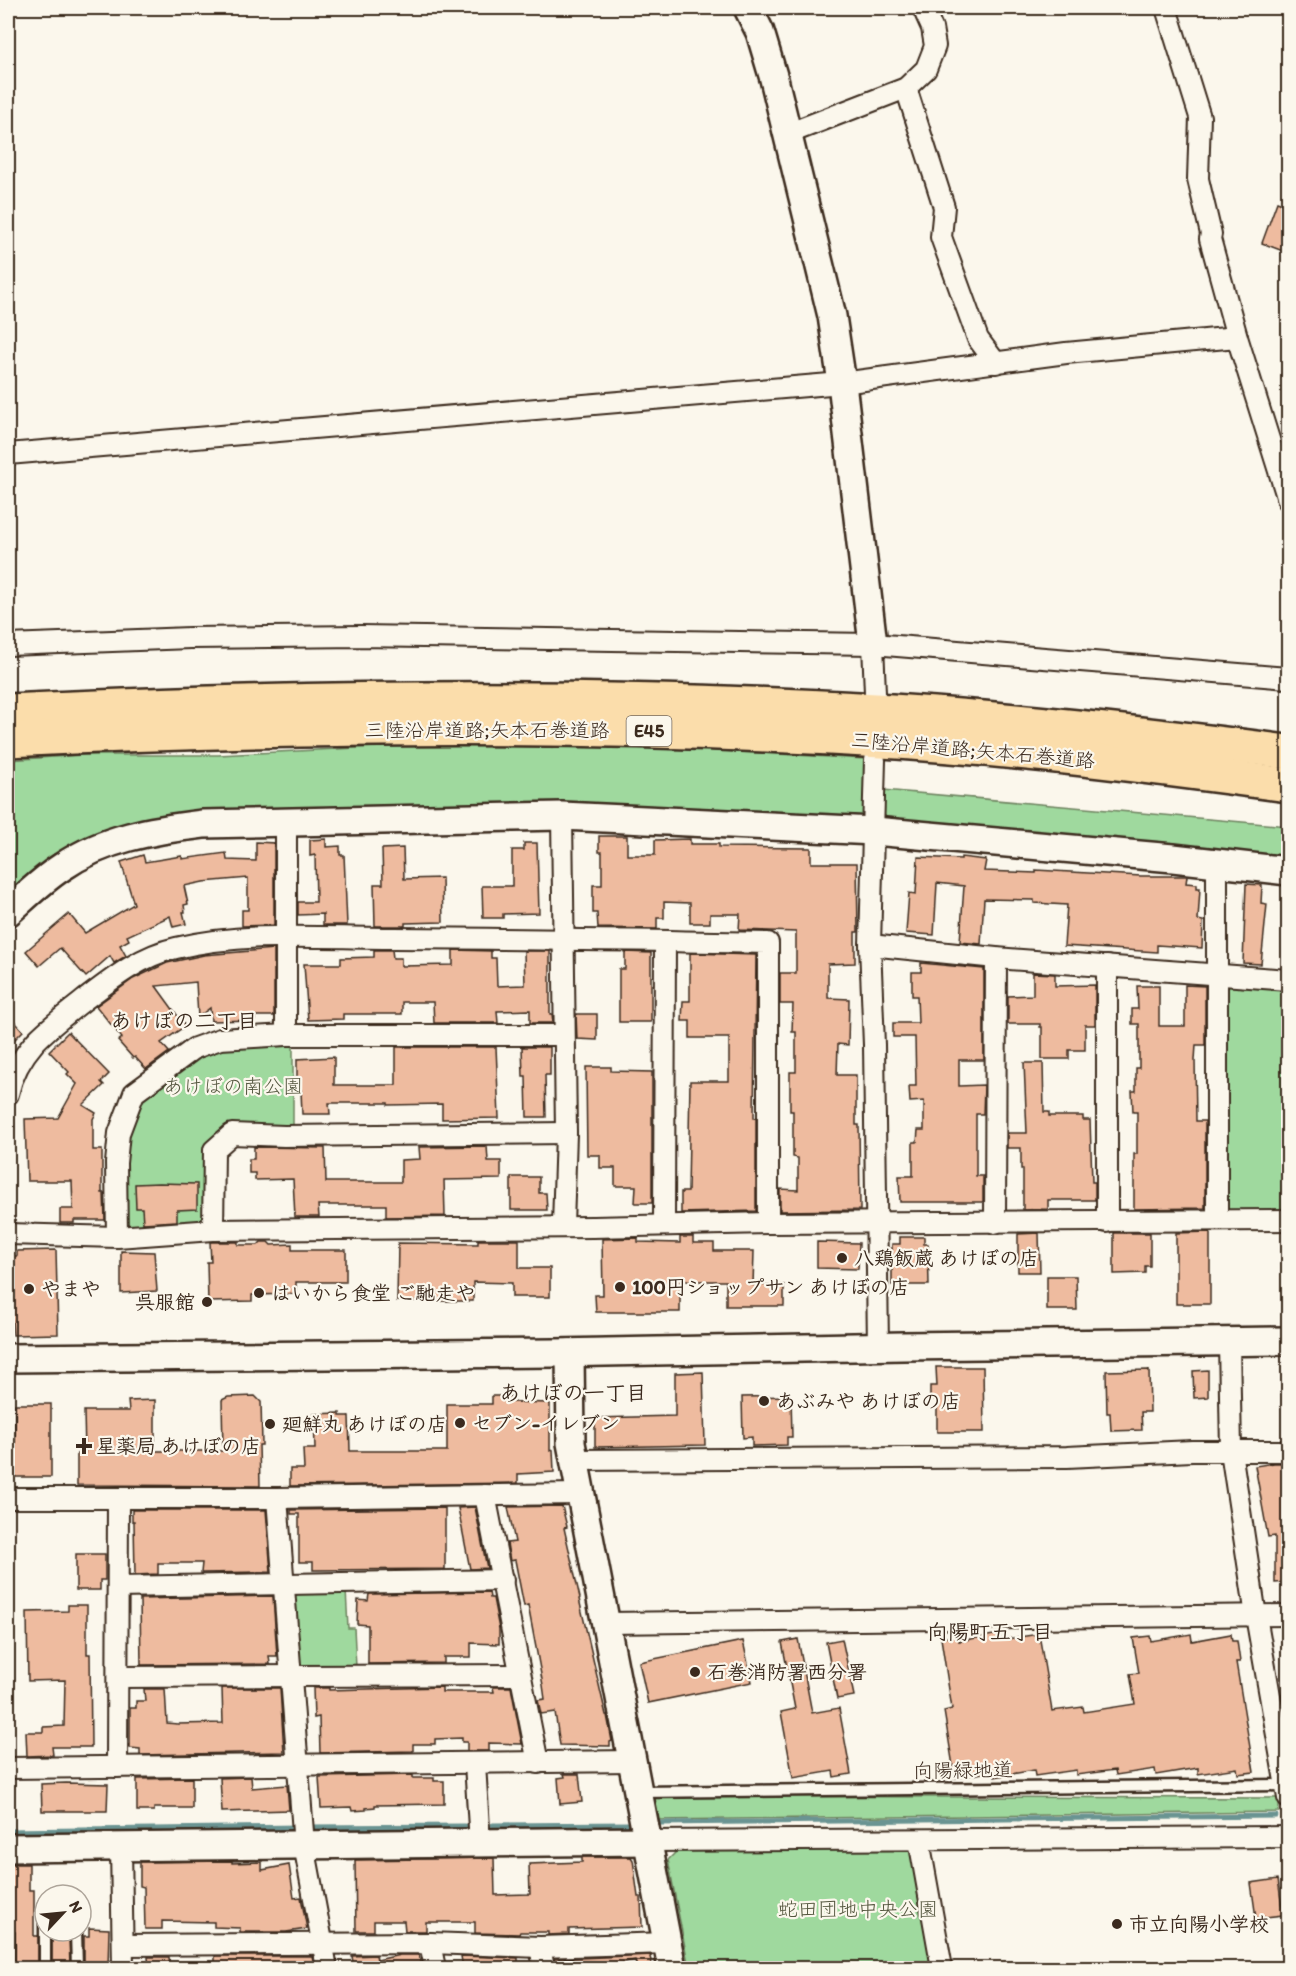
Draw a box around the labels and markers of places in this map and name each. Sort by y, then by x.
place label: 八鶏飯蔵 あけぼの店 [854,1246,1039,1270]
marker: 八鶏飯蔵 あけぼの店 [835,1251,849,1265]
place label: 100円ショップサン あけぼの店 [632,1275,909,1299]
place label: やまや [41,1277,101,1301]
marker: 100円ショップサン あけぼの店 [613,1280,627,1294]
place label: はいから食堂 ご馳走や [271,1281,476,1305]
marker: やまや [22,1282,36,1296]
marker: はいから食堂 ご馳走や [252,1286,266,1300]
place label: 呉服館 [135,1290,195,1314]
marker: 呉服館 [200,1295,214,1309]
place label: あぶみや あけぼの店 [776,1389,961,1413]
marker: あぶみや あけぼの店 [757,1394,771,1408]
place label: セブン-イレブン [472,1411,620,1435]
place label: 廻鮮丸 あけぼの店 [282,1412,447,1436]
marker: セブン-イレブン [453,1416,467,1430]
marker: 廻鮮丸 あけぼの店 [263,1417,277,1431]
place label: 星薬局 あけぼの店 [96,1434,261,1458]
marker: 星薬局 あけぼの店 [77,1439,91,1453]
place label: 石巻消防署西分署 [707,1660,867,1684]
marker: 石巻消防署西分署 [688,1665,702,1679]
place label: 市立向陽小学校 [1129,1912,1269,1936]
marker: 市立向陽小学校 [1110,1917,1124,1931]

